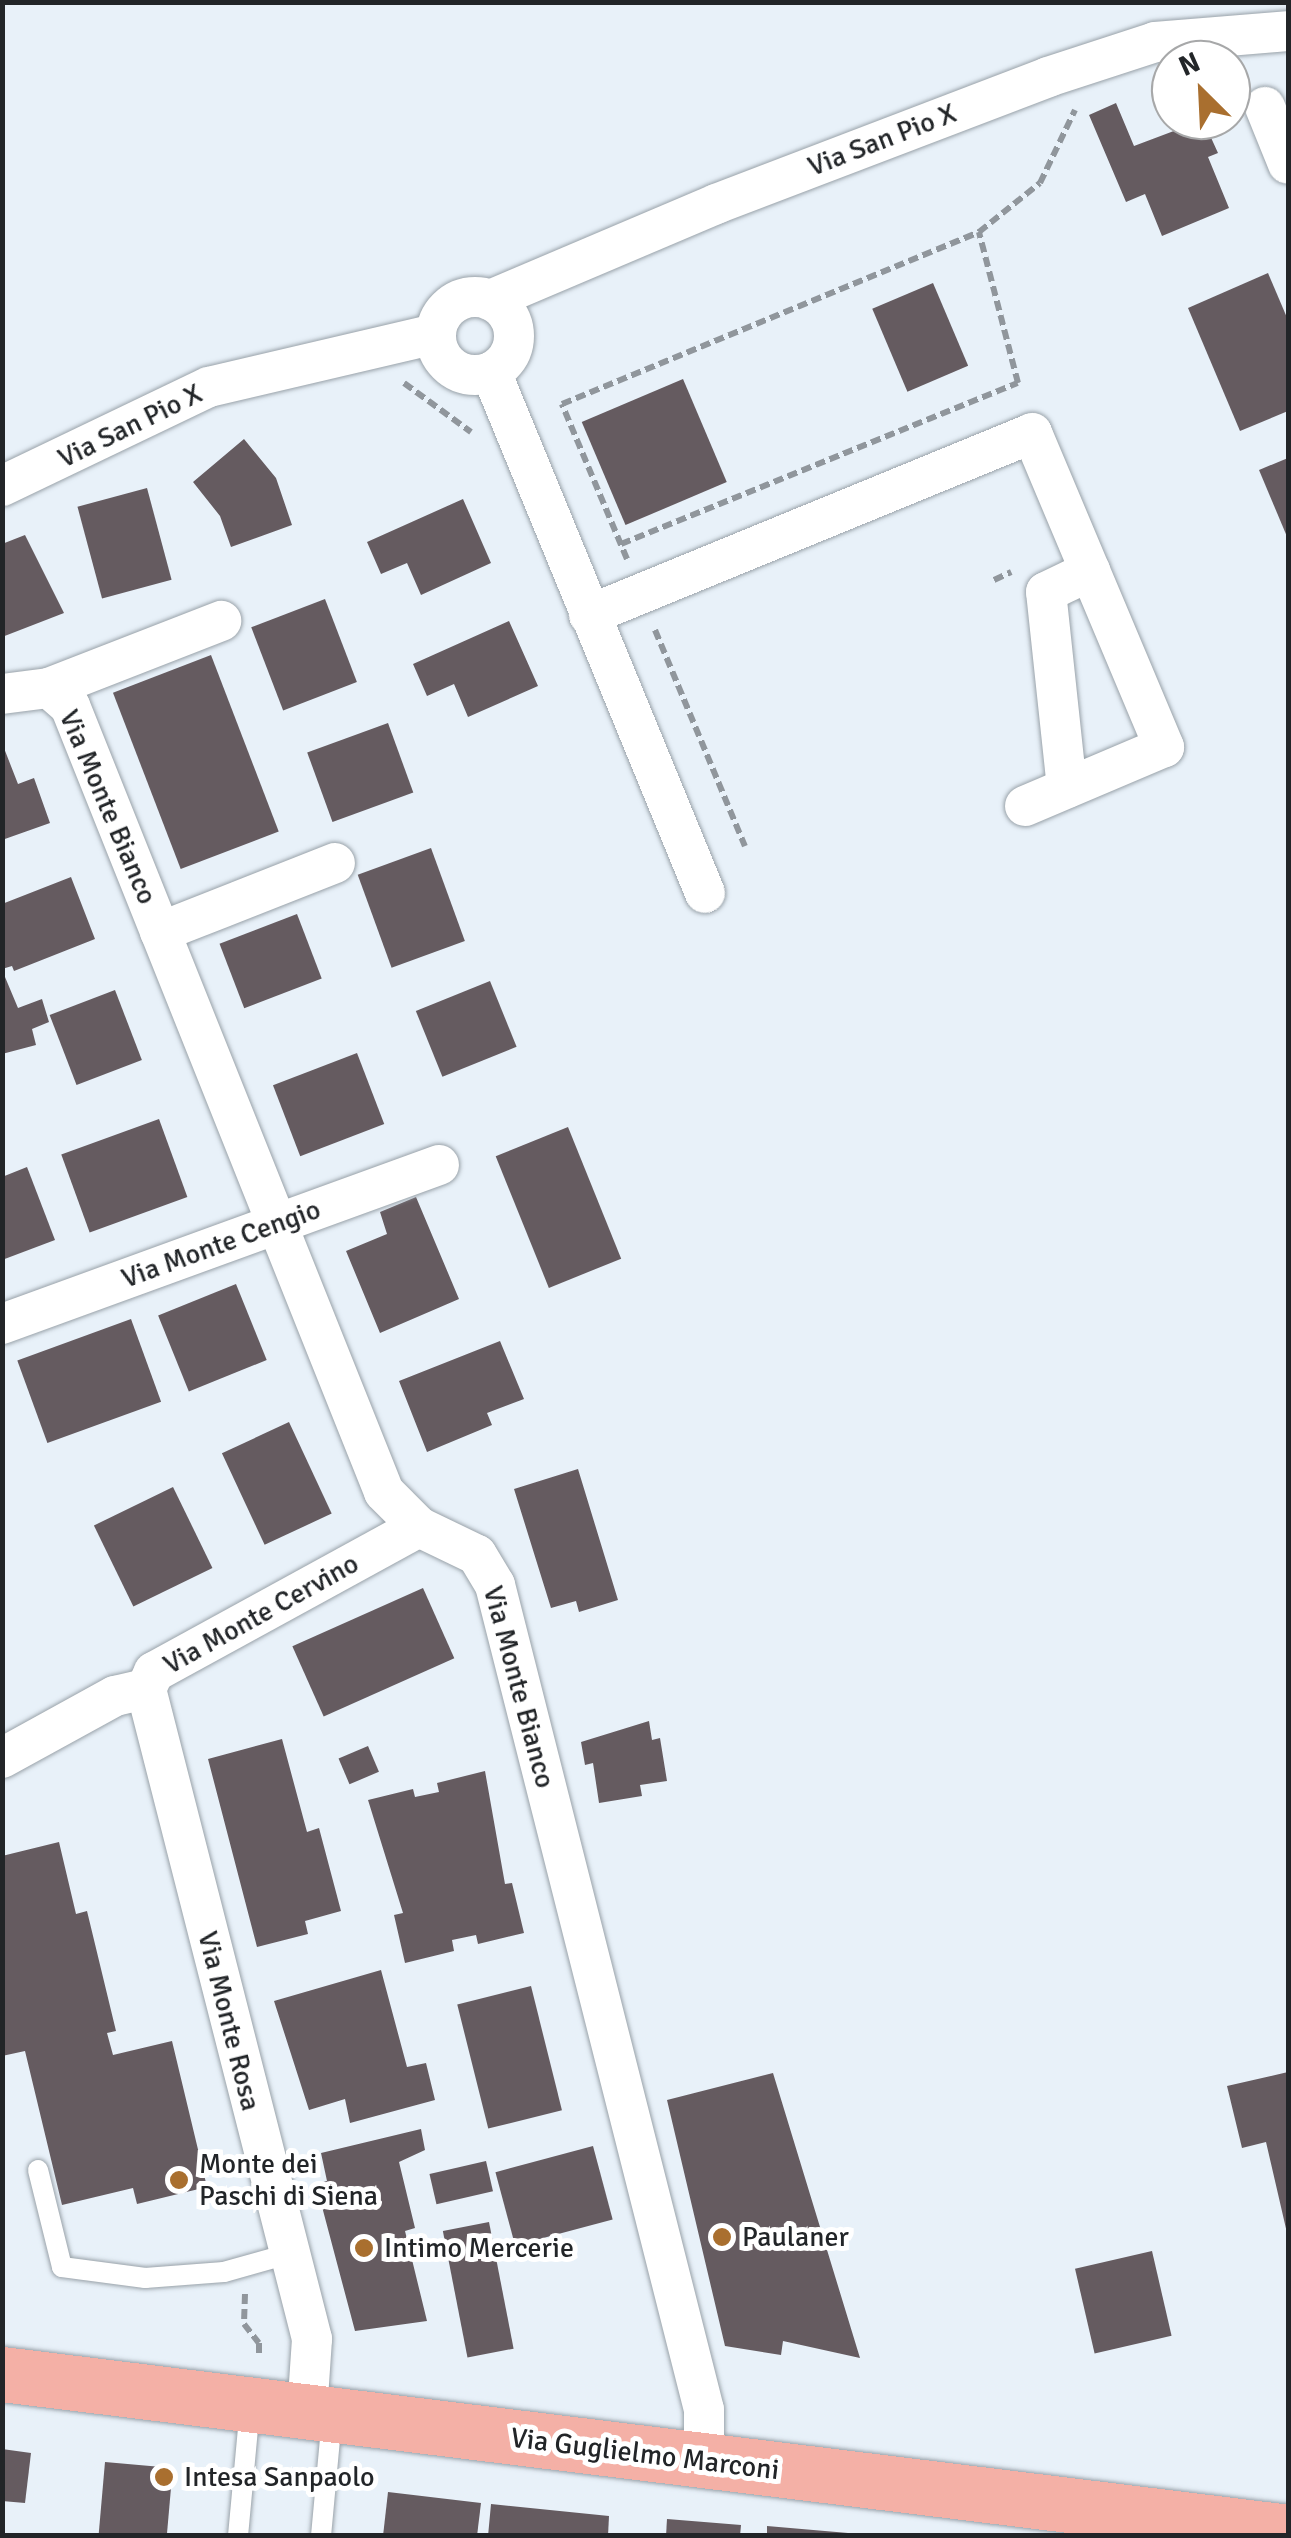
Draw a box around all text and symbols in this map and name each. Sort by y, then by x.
north arrow [1151,40,1251,140]
text: N [1174,45,1205,84]
street label: Via San Pio X [803,96,961,184]
street label: Via San Pio X [53,377,207,475]
street label: Via Monte Bianco [52,705,164,909]
street label: Via Monte Cengio [117,1192,325,1296]
street label: Via Monte Cervino [158,1547,364,1681]
street label: Via Monte Bianco [476,1582,562,1792]
street label: Via Monte Rosa [190,1928,268,2114]
place label: Monte dei Paschi di Siena [199,2147,378,2213]
marker: Monte dei Paschi di Siena [168,2169,190,2191]
place label: Paulaner [742,2220,849,2254]
marker: Paulaner [711,2226,733,2248]
place label: Intimo Mercerie [384,2231,574,2265]
marker: Intimo Mercerie [353,2237,375,2259]
street label: Via Guglielmo Marconi [509,2421,781,2487]
place label: Intesa Sanpaolo [184,2460,375,2494]
marker: Intesa Sanpaolo [153,2466,175,2488]

